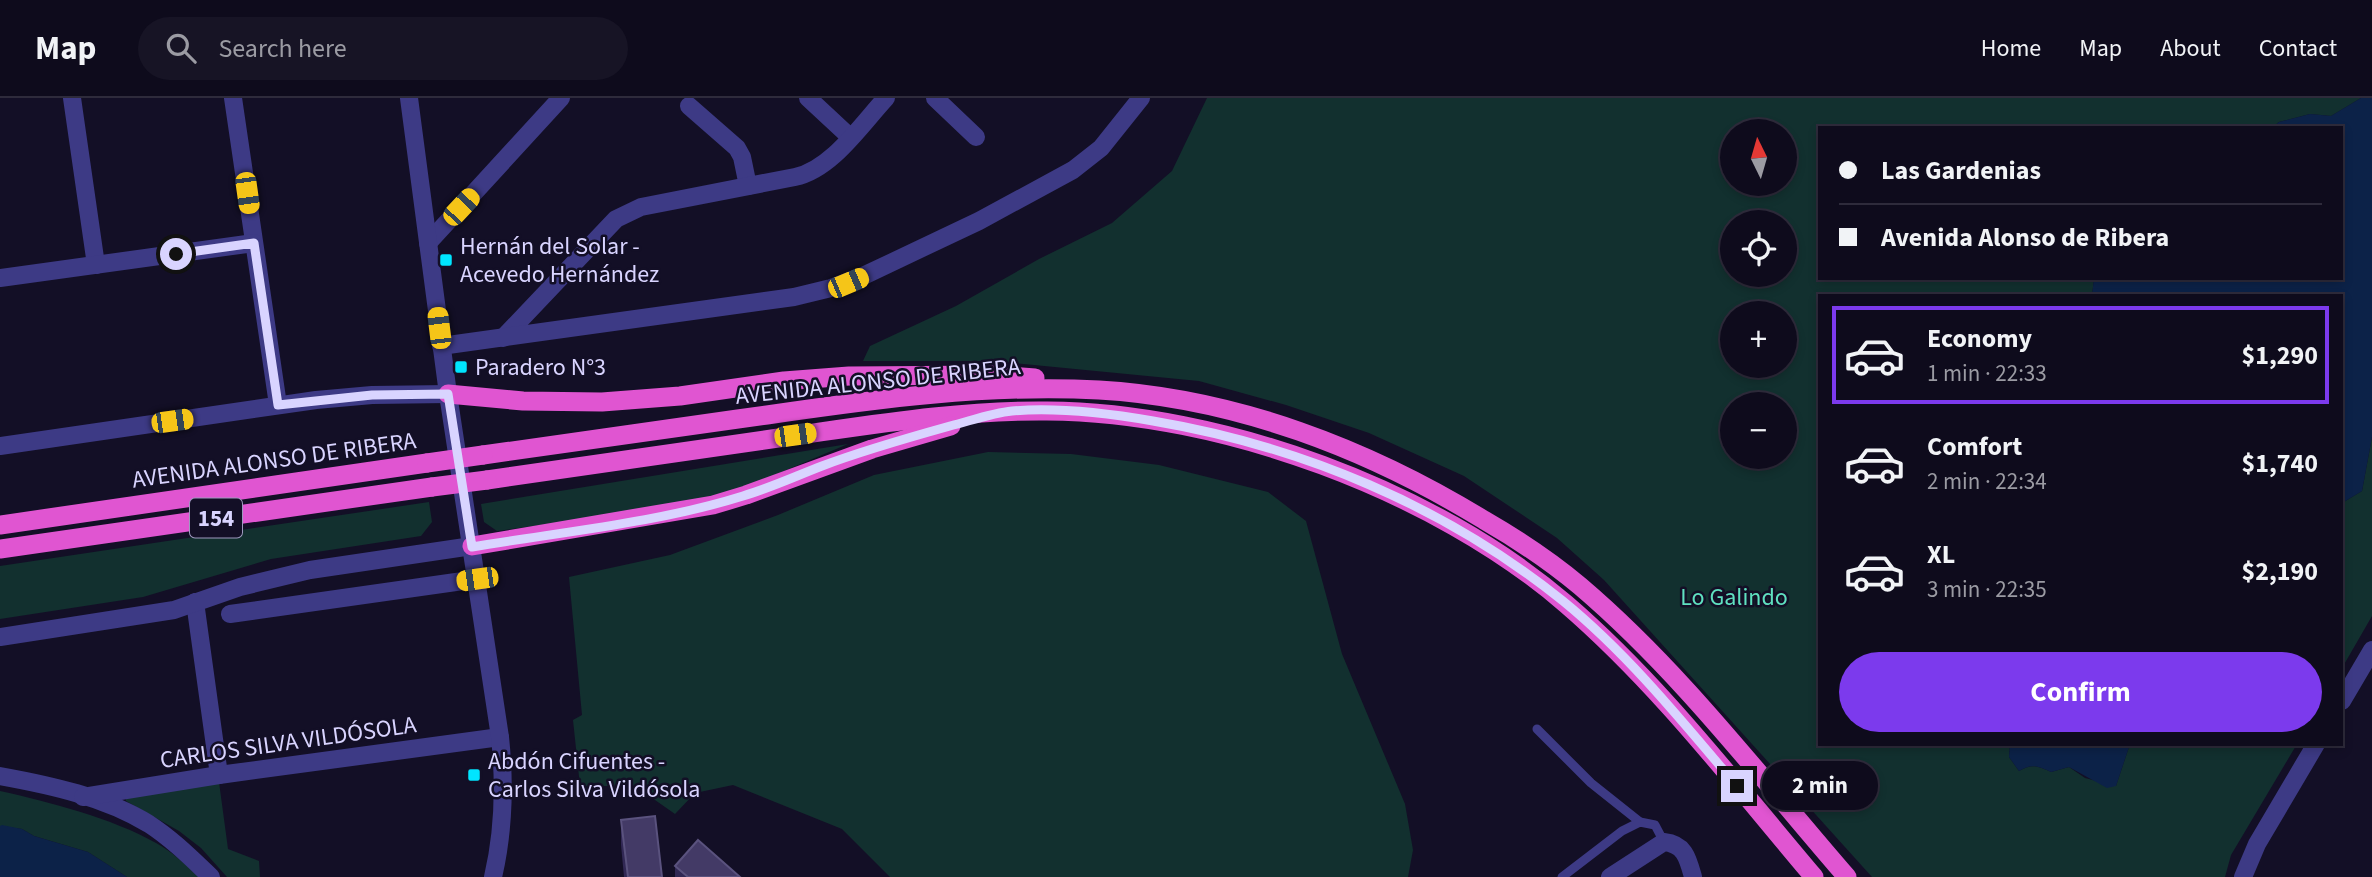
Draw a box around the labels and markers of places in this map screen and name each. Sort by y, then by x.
place label: Hernán del Solar - Acevedo Hernández [460,229,659,292]
marker: Hernán del Solar - Acevedo Hernández [438,252,454,268]
place label: Paradero N°3 [475,350,606,385]
marker: Paradero N°3 [453,359,469,375]
place label: Abdón Cifuentes - Carlos Silva Vildósola [488,744,700,807]
marker: Abdón Cifuentes - Carlos Silva Vildósola [466,767,482,783]

